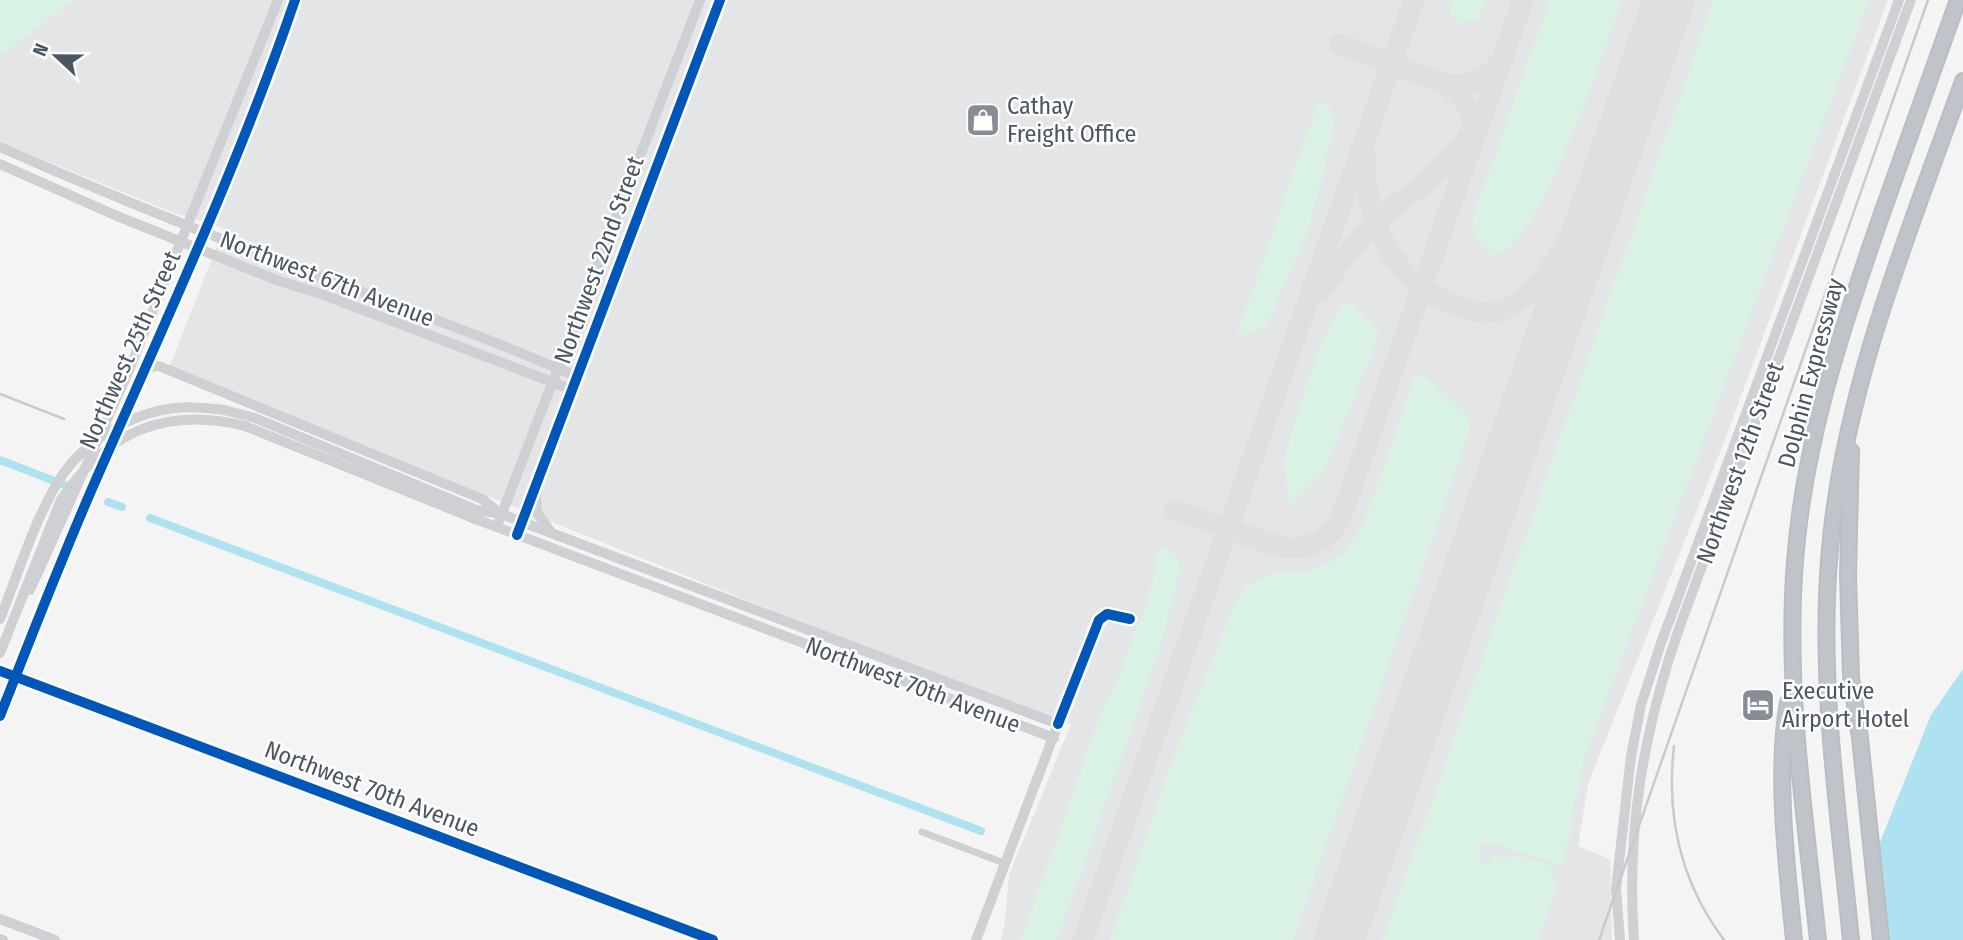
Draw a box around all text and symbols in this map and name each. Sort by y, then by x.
north arrow [21,21,91,91]
text: N [28,40,53,59]
place label: Cathay Freight Office [1007,92,1136,148]
shop icon: Cathay Freight Office [964,101,1002,139]
street label: Northwest 22nd Street [548,152,650,368]
street label: Northwest 67th Avenue [216,225,438,333]
street label: Northwest 25th Street [74,246,186,453]
street label: Dolphin Expressway [1772,275,1850,470]
street label: Northwest 12th Street [1691,358,1790,568]
street label: Northwest 70th Avenue [802,631,1024,739]
place label: Executive Airport Hotel [1782,677,1909,733]
hotel icon: Executive Airport Hotel [1739,686,1777,724]
street label: Northwest 70th Avenue [261,735,483,843]

